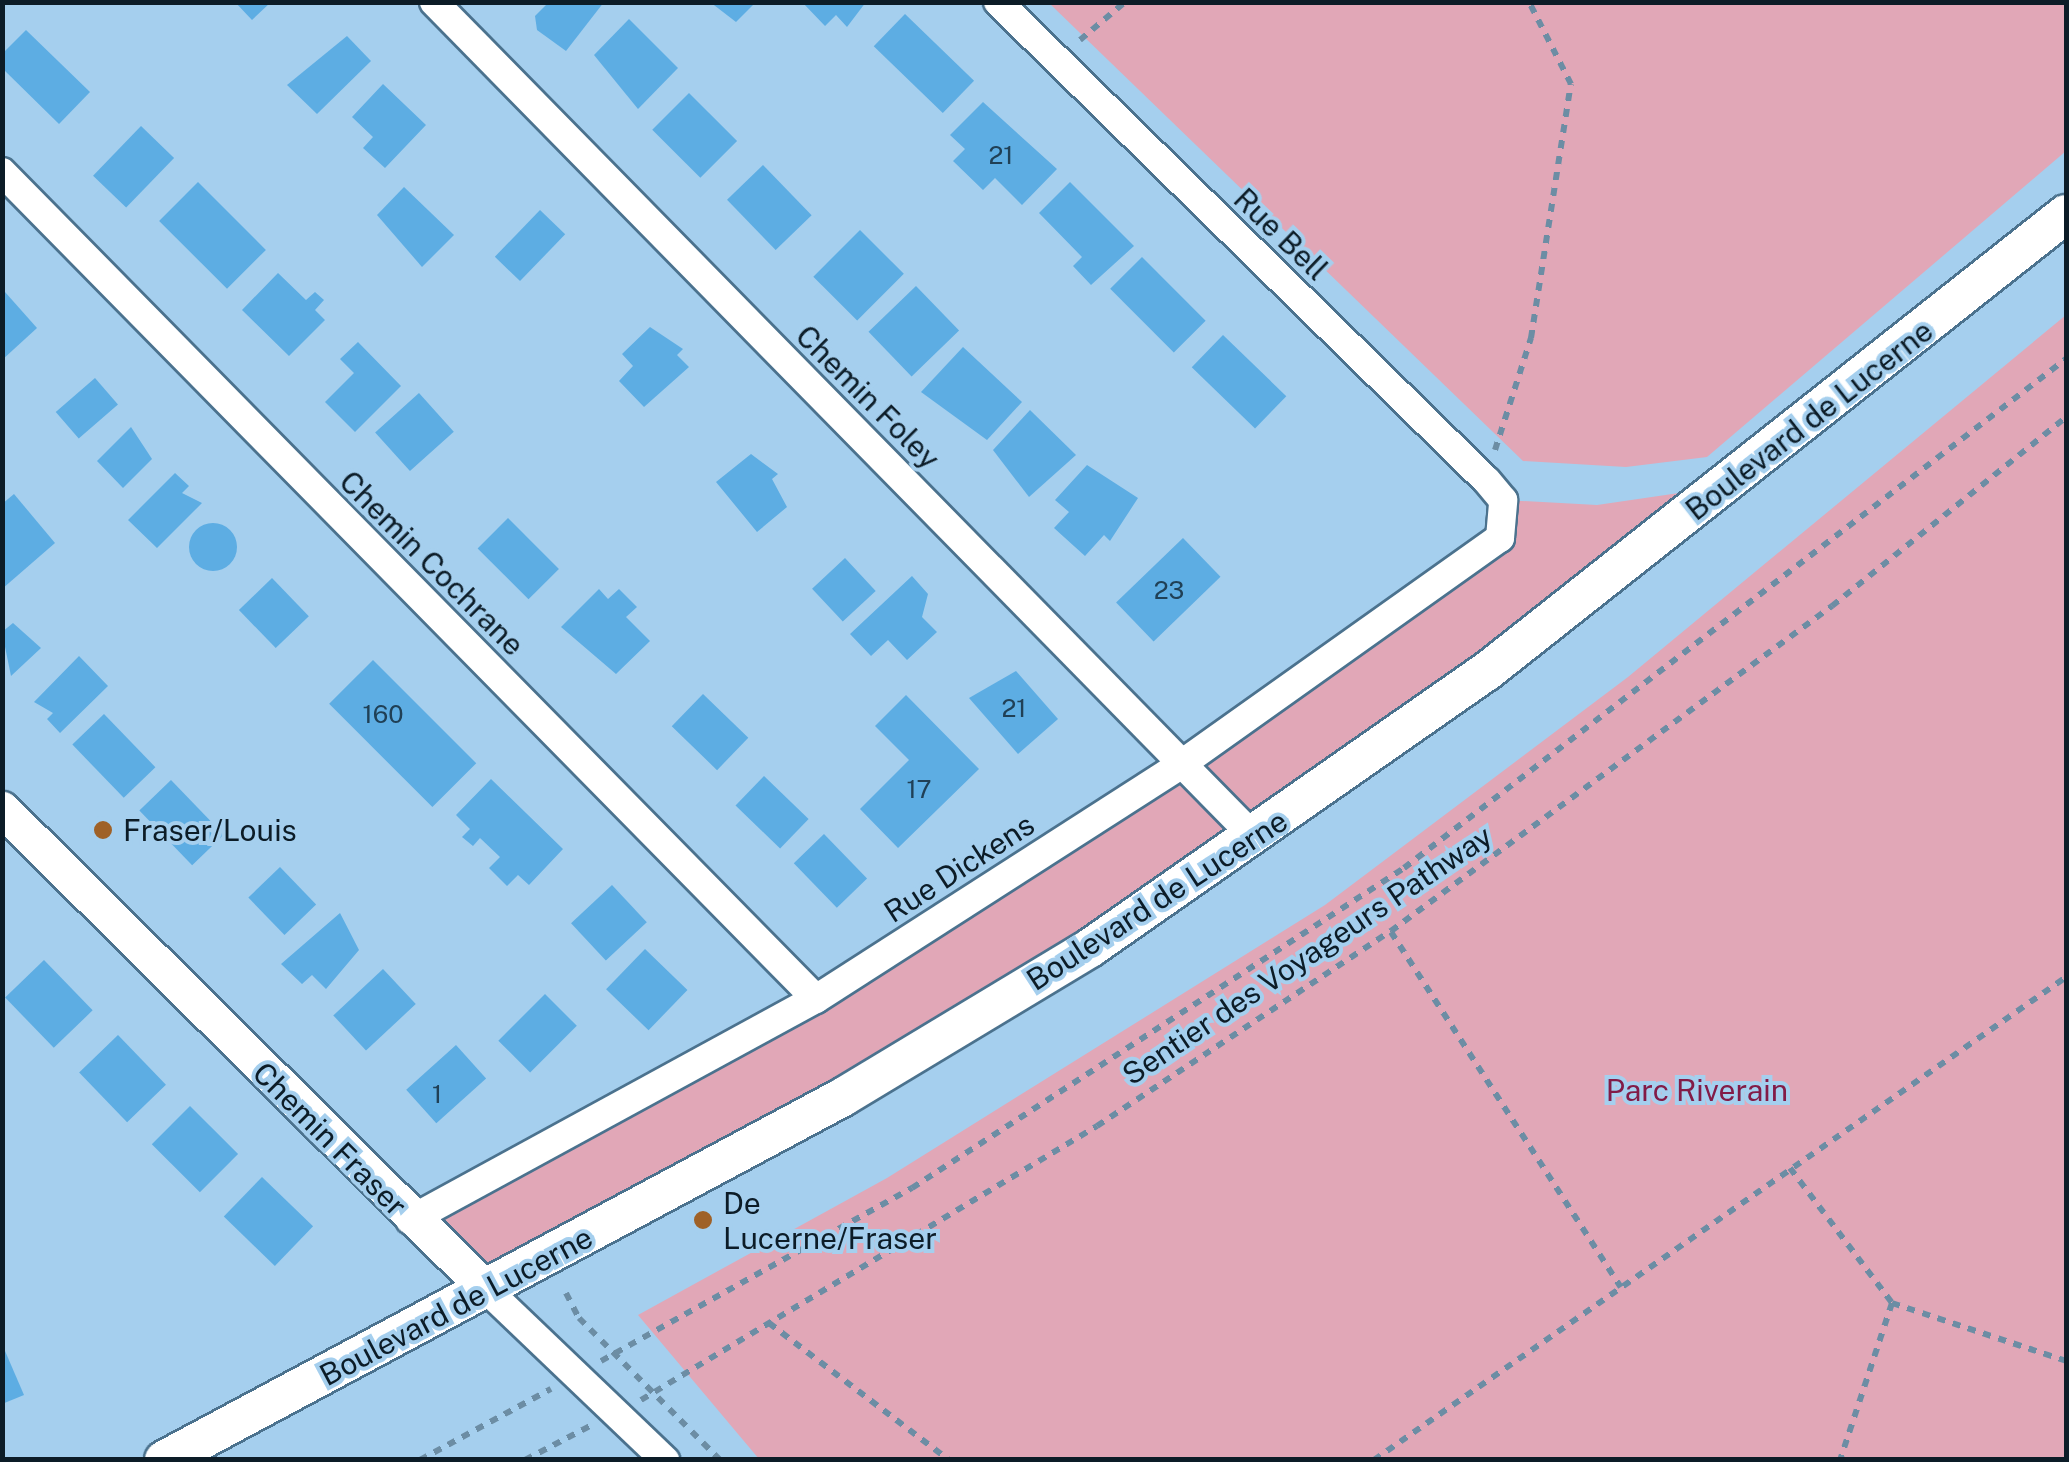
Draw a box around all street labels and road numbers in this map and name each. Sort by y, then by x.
street label: Rue Bell [1227,181,1335,287]
street label: Boulevard de Lucerne [1678,312,1940,528]
street label: Chemin Foley [789,318,947,476]
street label: Chemin Cochrane [332,463,532,663]
street label: Boulevard de Lucerne [1020,802,1294,998]
street label: Rue Dickens [877,806,1041,930]
street label: Sentier des Voyageurs Pathway [1115,817,1499,1093]
street label: Chemin Fraser [246,1055,414,1223]
street label: Boulevard de Lucerne [313,1219,599,1393]

